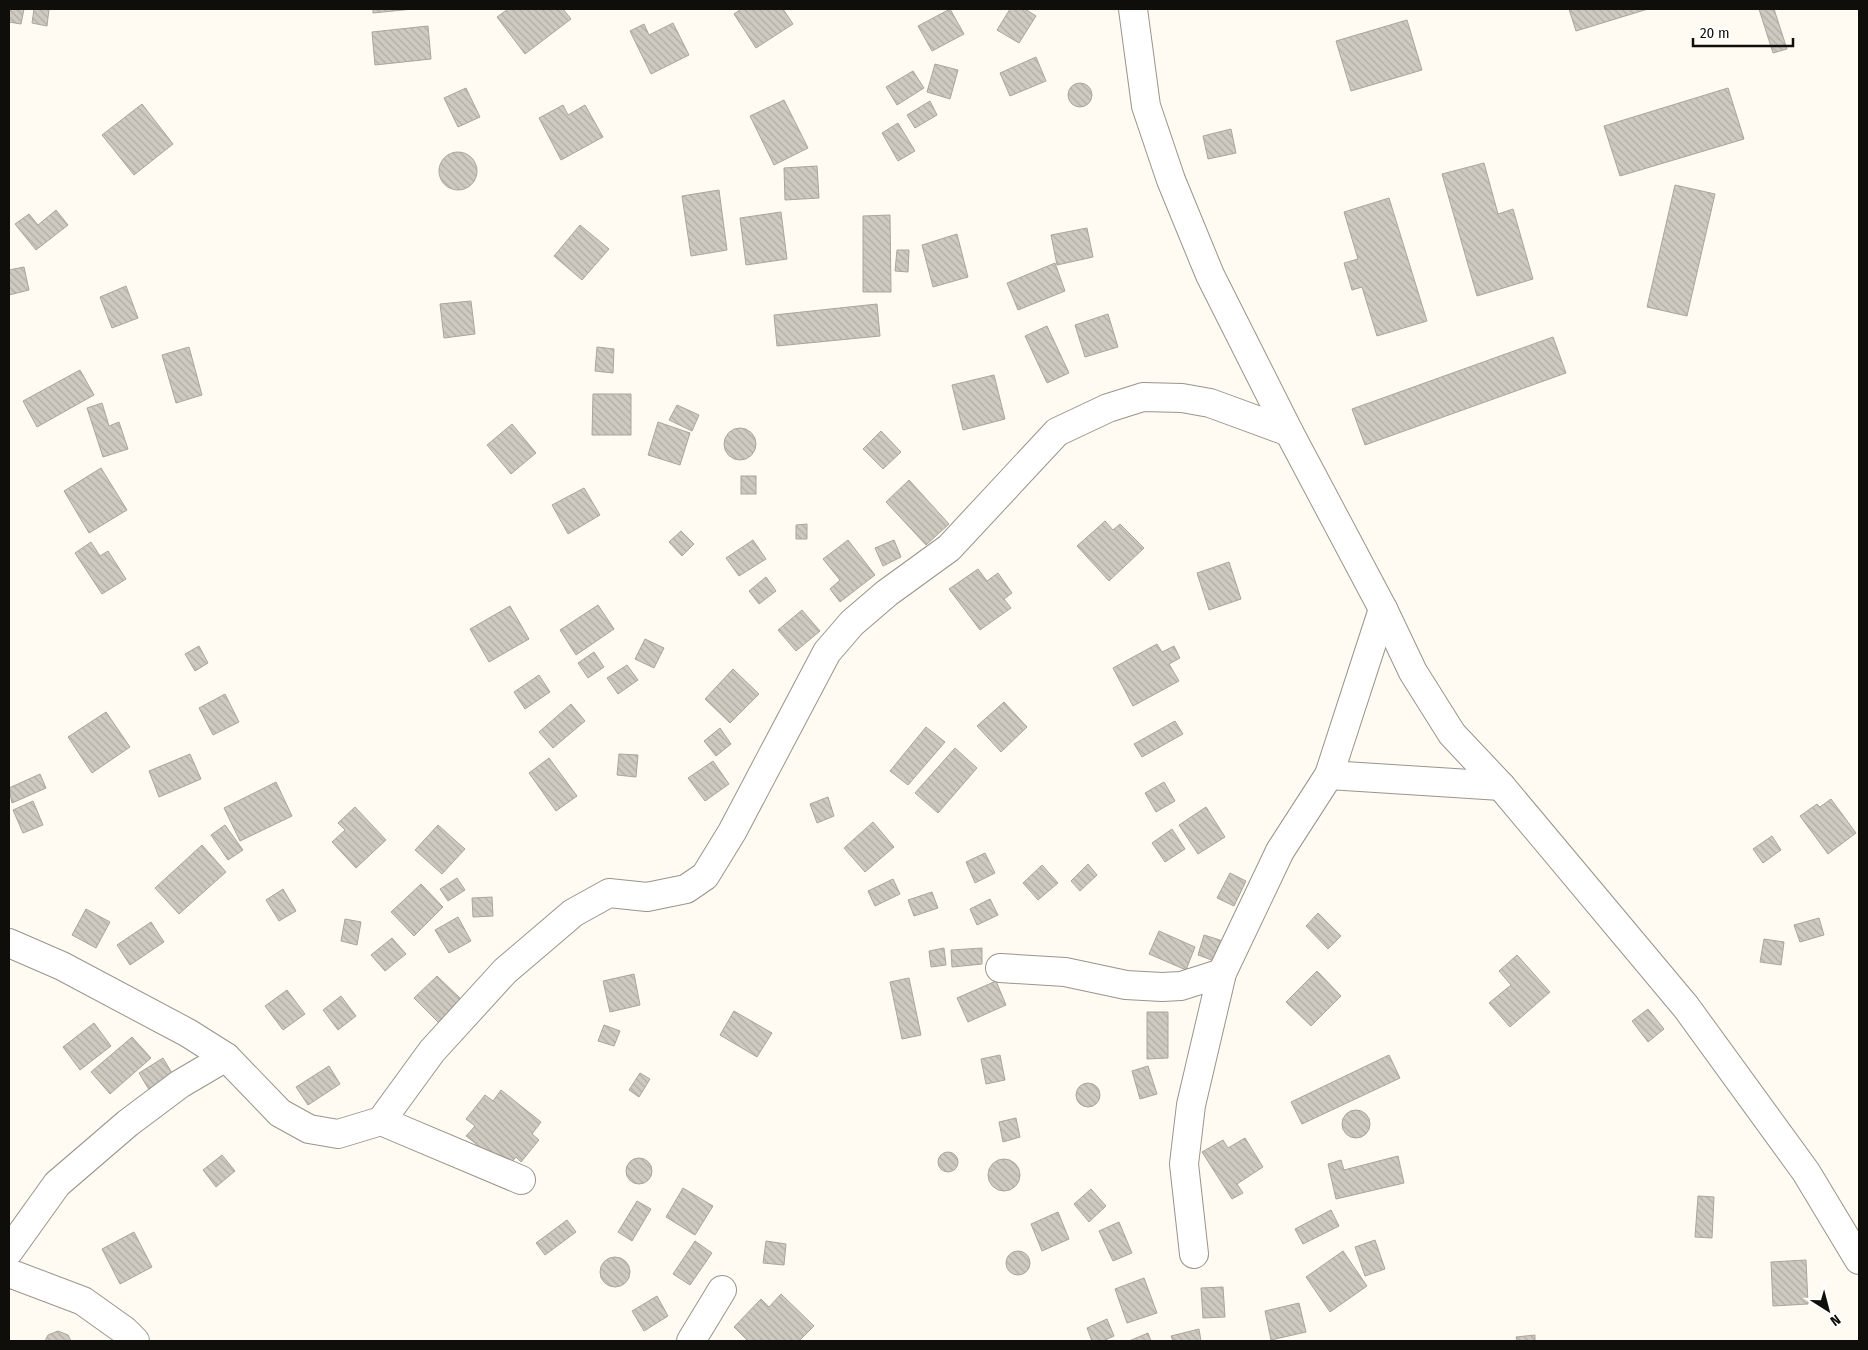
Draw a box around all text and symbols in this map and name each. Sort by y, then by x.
scale bar [1693,15,1793,47]
text: 20 m [1700,24,1730,42]
north arrow [1803,1285,1853,1335]
text: N [1827,1311,1844,1329]

